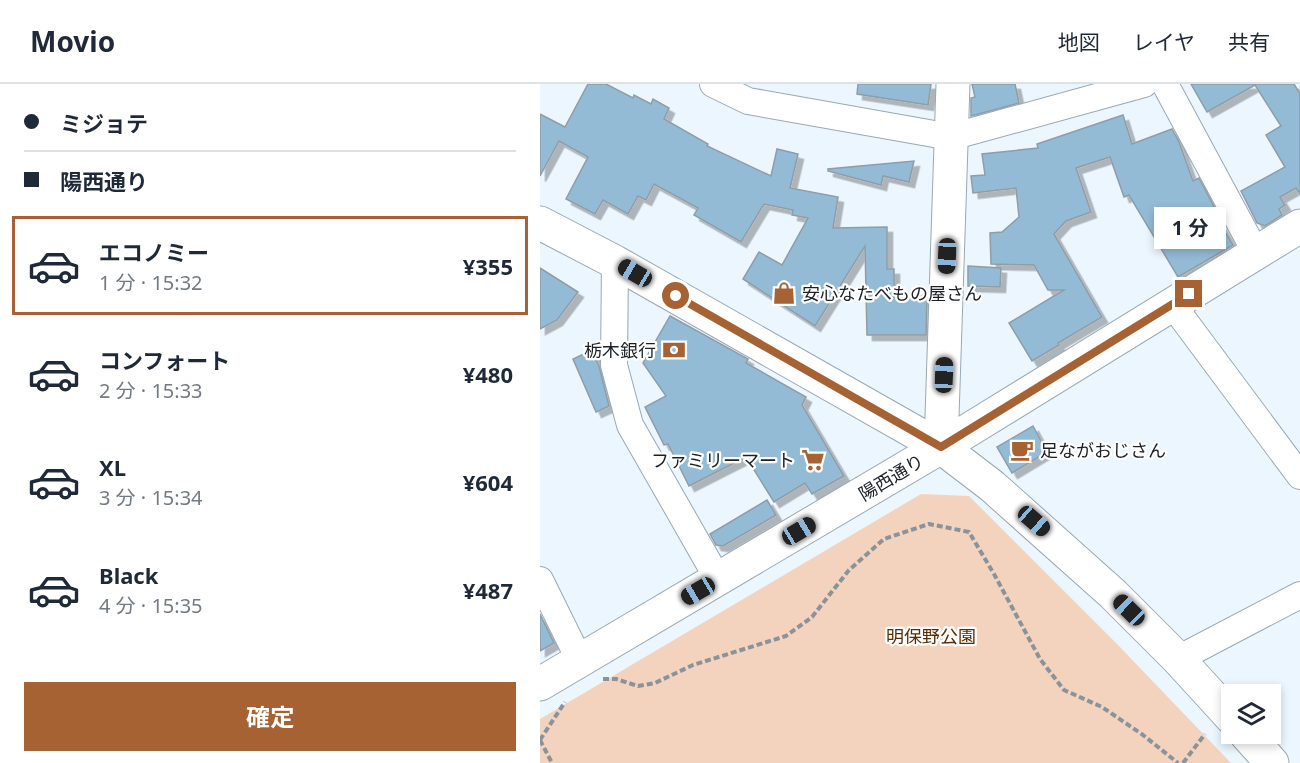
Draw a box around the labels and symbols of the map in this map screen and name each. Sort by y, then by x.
callout: 1 分 [1153,207,1225,249]
car [937,238,957,274]
car [615,256,655,290]
shop icon: 安心なたべもの屋さん [771,280,797,306]
route end [1175,280,1202,307]
place label: 安心なたべもの屋さん [802,281,982,305]
route start [662,282,689,309]
bank icon: 栃木銀行 [661,337,687,363]
place label: 栃木銀行 [584,338,656,362]
car [934,357,954,393]
cafe icon: 足ながおじさん [1009,437,1035,463]
place label: 足ながおじさん [1040,438,1166,462]
supermarket icon: ファミリーマート [800,447,826,473]
place label: ファミリーマート [651,448,795,472]
street label: 陽西通り [854,448,928,506]
car [1015,502,1053,540]
car [779,514,819,548]
car [678,574,718,608]
car [1110,591,1148,629]
park label: 明保野公園 [886,624,976,648]

